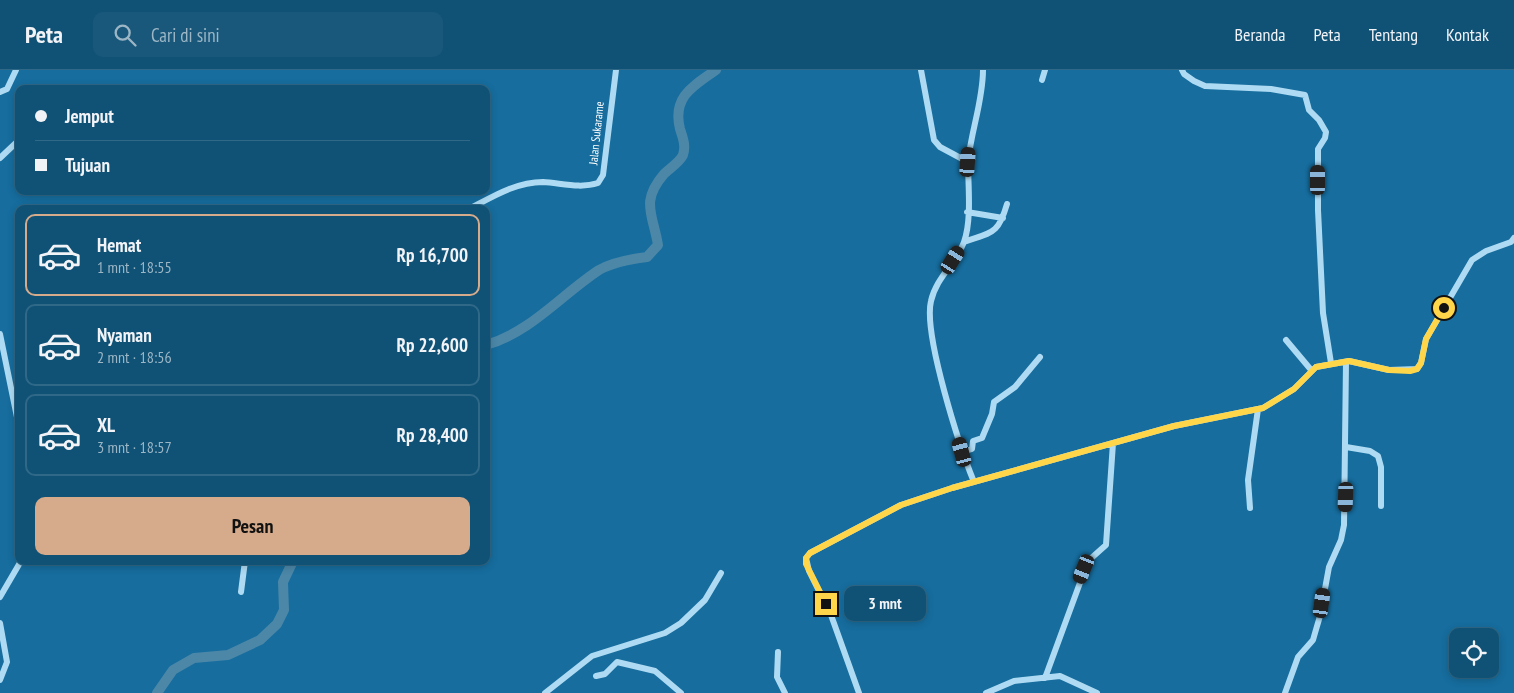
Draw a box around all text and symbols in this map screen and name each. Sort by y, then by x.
search box [93,12,443,57]
text: Peta [25,19,63,50]
icon: search [111,21,139,49]
text: Cari di sini [151,23,220,47]
text: Beranda [1235,23,1285,46]
text: Peta [1313,23,1341,46]
text: Tentang [1369,23,1418,46]
text: Kontak [1446,23,1489,46]
street label: Jalan Sukarame [585,100,607,166]
text: Jemput [65,104,114,128]
car [959,147,976,177]
text: Tujuan [65,153,110,177]
car [1310,165,1325,195]
icon: car [37,233,82,278]
text: Hemat [97,233,141,257]
text: Rp 16,700 [397,243,468,267]
car [938,243,967,277]
text: 1 mnt · 18:55 [97,257,172,277]
route start [1433,297,1455,319]
icon: car [37,323,82,368]
text: Nyaman [97,323,152,347]
text: Rp 22,600 [397,333,468,357]
text: 2 mnt · 18:56 [97,347,172,367]
icon: car [37,413,82,458]
text: XL [97,413,115,437]
text: Rp 28,400 [397,423,468,447]
car [950,436,973,468]
text: 3 mnt · 18:57 [97,437,172,457]
car [1337,482,1354,512]
button: Pesan [35,497,470,555]
car [1071,552,1096,586]
callout: 3 mnt [844,586,926,622]
car [1312,587,1331,619]
route end [815,593,837,615]
text: 3 mnt [868,593,902,613]
map controls [1449,628,1499,678]
button: locate [1449,628,1499,678]

